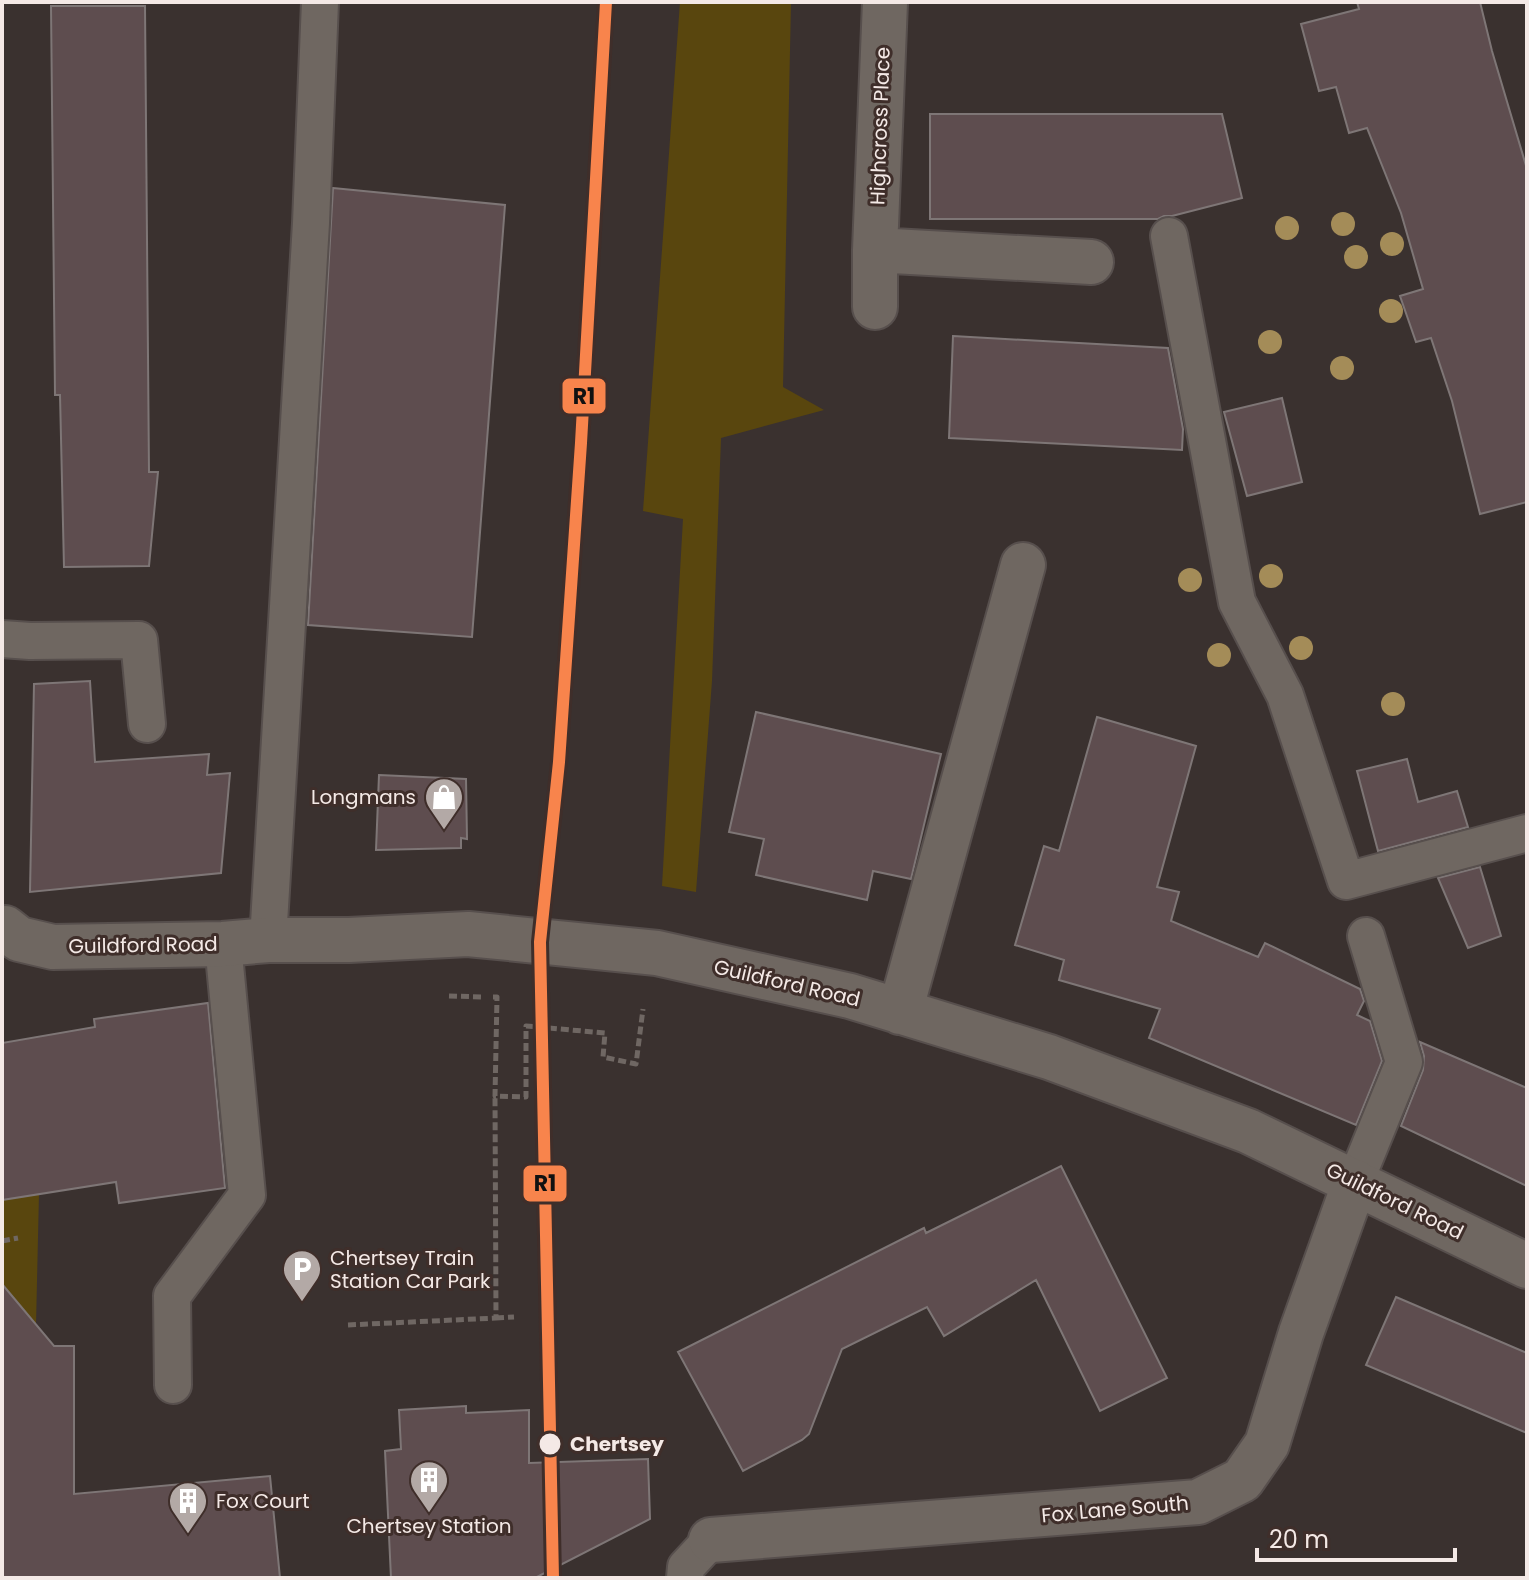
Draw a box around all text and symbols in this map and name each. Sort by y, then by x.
street label: Highcross Place [863,46,897,206]
line badge: R1 [561,377,607,415]
text: R1 [573,381,595,412]
shop icon: Longmans [423,776,465,831]
place label: Longmans [311,783,416,811]
street label: Guildford Road [68,930,218,960]
street label: Guildford Road [711,953,863,1013]
street label: Guildford Road [1322,1156,1468,1246]
line badge: R1 [522,1164,568,1203]
text: R1 [534,1168,556,1199]
place label: Chertsey Train Station Car Park [330,1244,491,1295]
parking icon: Chertsey Train Station Car Park [281,1248,323,1303]
place label: Chertsey [570,1430,664,1458]
marker: Chertsey [537,1431,563,1457]
building icon: Chertsey Station [408,1459,450,1514]
building icon: Fox Court [167,1480,209,1535]
place label: Fox Court [216,1487,310,1515]
street label: Fox Lane South [1040,1489,1190,1529]
place label: Chertsey Station [346,1512,512,1540]
scale bar [1257,1512,1455,1562]
text: 20 m [1269,1523,1329,1556]

